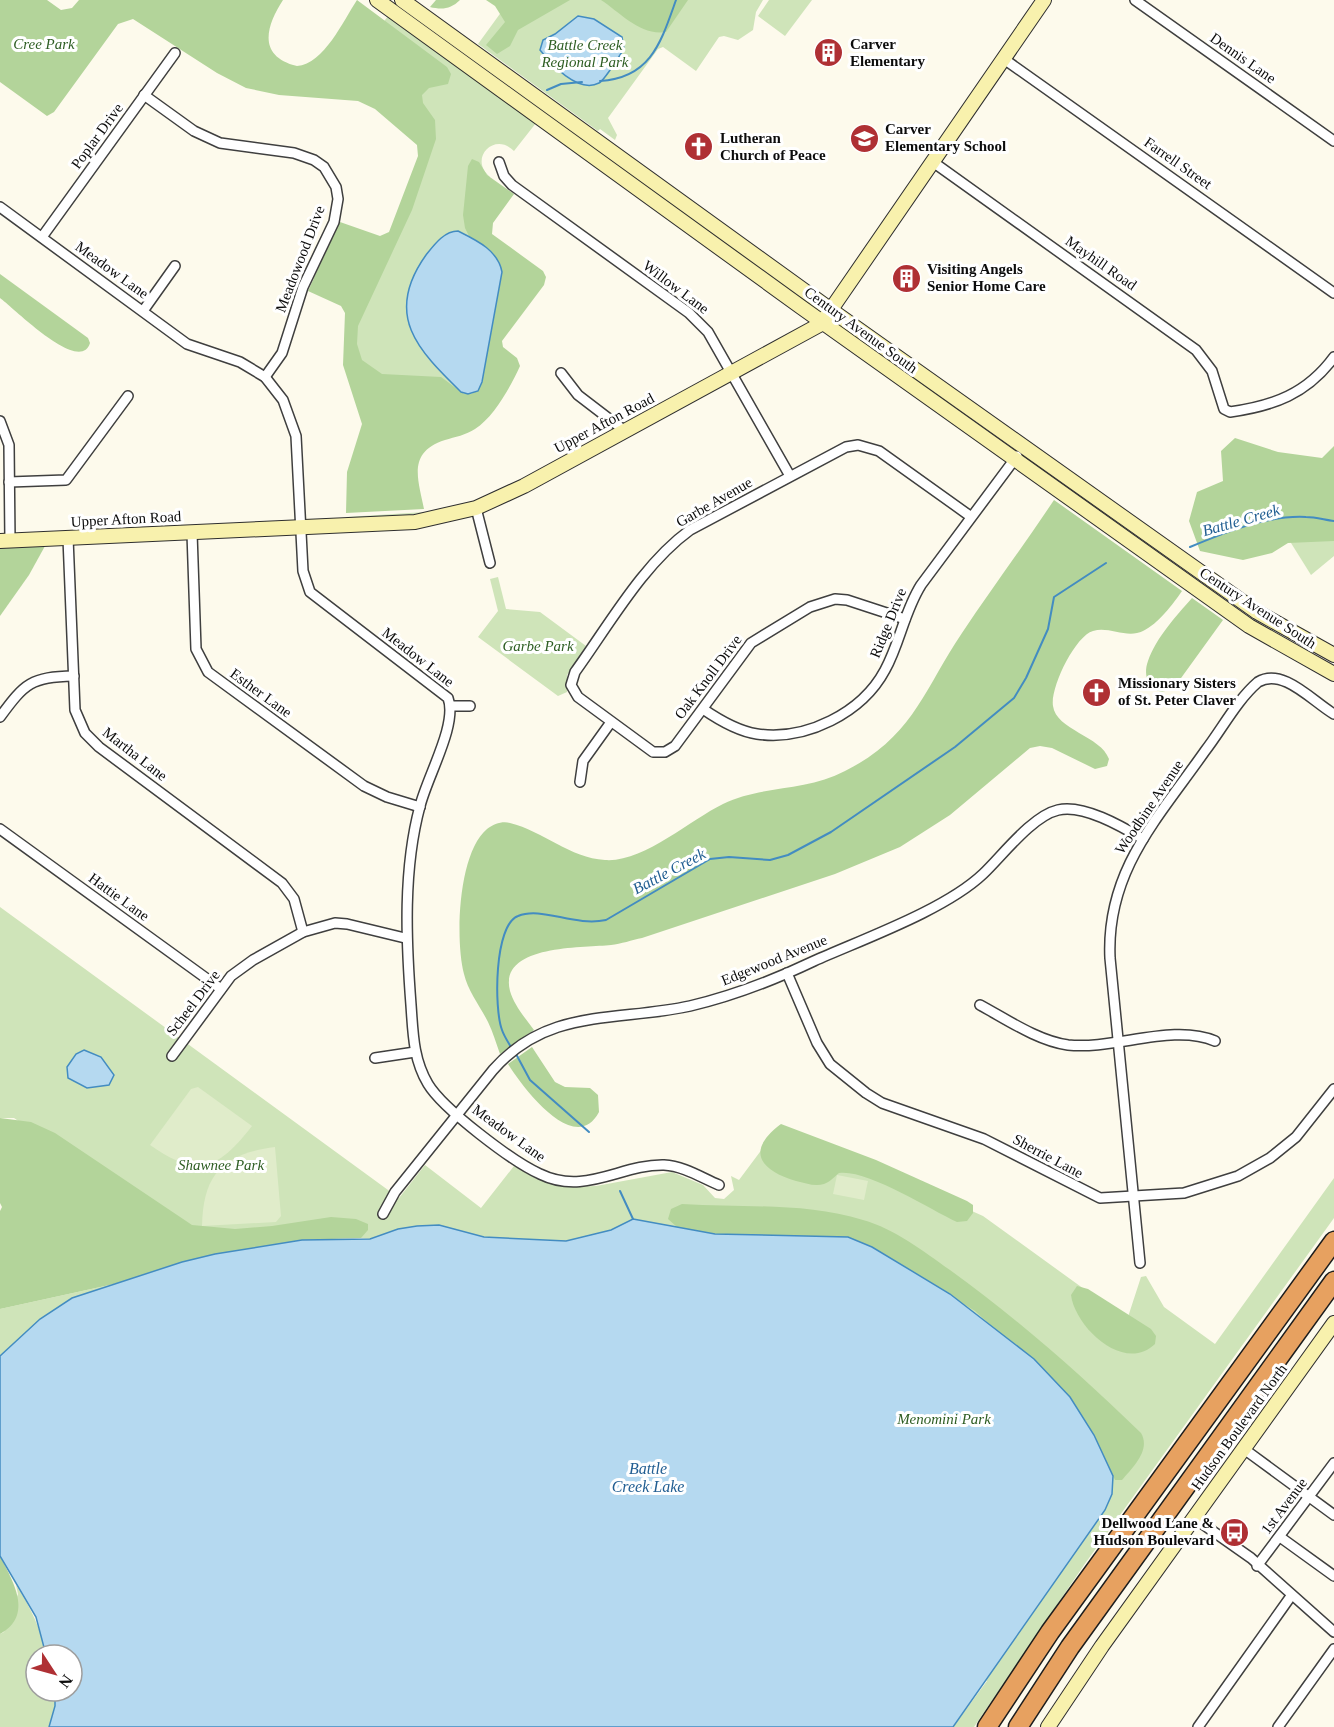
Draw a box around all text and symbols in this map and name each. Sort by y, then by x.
street label: Dennis Lane [1207,30,1279,87]
park label: Cree Park [13,36,75,52]
place label: Carver Elementary [850,36,925,69]
park label: Battle Creek Regional Park [540,37,629,70]
building icon: Carver Elementary [813,37,845,69]
street label: Poplar Drive [68,100,126,172]
place label: Carver Elementary School [885,121,1006,154]
school or university icon: Carver Elementary School [848,122,880,154]
place label: Lutheran Church of Peace [720,130,826,163]
church icon: Lutheran Church of Peace [683,131,715,163]
street label: Farrell Street [1141,134,1216,193]
street label: Meadowood Drive [272,203,328,315]
street label: Mayhill Road [1062,233,1140,294]
street label: Meadow Lane [72,238,152,302]
street label: Willow Lane [640,257,712,317]
place label: Visiting Angels Senior Home Care [927,261,1046,294]
building icon: Visiting Angels Senior Home Care [890,262,922,294]
street label: Century Avenue South [801,284,921,377]
street label: Upper Afton Road [551,390,657,456]
street label: Garbe Avenue [673,474,755,530]
water label: Battle Creek [1200,501,1283,539]
street label: Upper Afton Road [70,508,182,530]
street label: Century Avenue South [1197,564,1320,652]
street label: Ridge Drive [867,586,909,660]
street label: Meadow Lane [379,624,457,690]
street label: Oak Knoll Drive [671,632,745,722]
park label: Garbe Park [502,638,574,654]
street label: Esther Lane [227,665,295,721]
place label: Missionary Sisters of St. Peter Claver [1118,675,1236,708]
church icon: Missionary Sisters of St. Peter Claver [1081,676,1113,708]
street label: Martha Lane [100,724,171,784]
street label: Woodbine Avenue [1112,757,1187,857]
water label: Battle Creek [630,844,709,897]
street label: Hattie Lane [86,870,152,924]
street label: Edgewood Avenue [719,931,830,989]
street label: Scheel Drive [163,967,223,1039]
street label: Meadow Lane [469,1101,549,1165]
street label: Sherrie Lane [1010,1131,1086,1181]
park label: Shawnee Park [178,1157,264,1173]
street label: Hudson Boulevard North [1188,1361,1290,1493]
park label: Menomini Park [896,1411,991,1427]
water label: Battle Creek Lake [612,1460,684,1495]
street label: 1st Avenue [1258,1475,1310,1537]
place label: Dellwood Lane & Hudson Boulevard [1094,1515,1215,1548]
bus stop icon: Dellwood Lane & Hudson Boulevard [1219,1516,1251,1548]
north arrow [24,1643,84,1703]
text: N [55,1672,76,1692]

